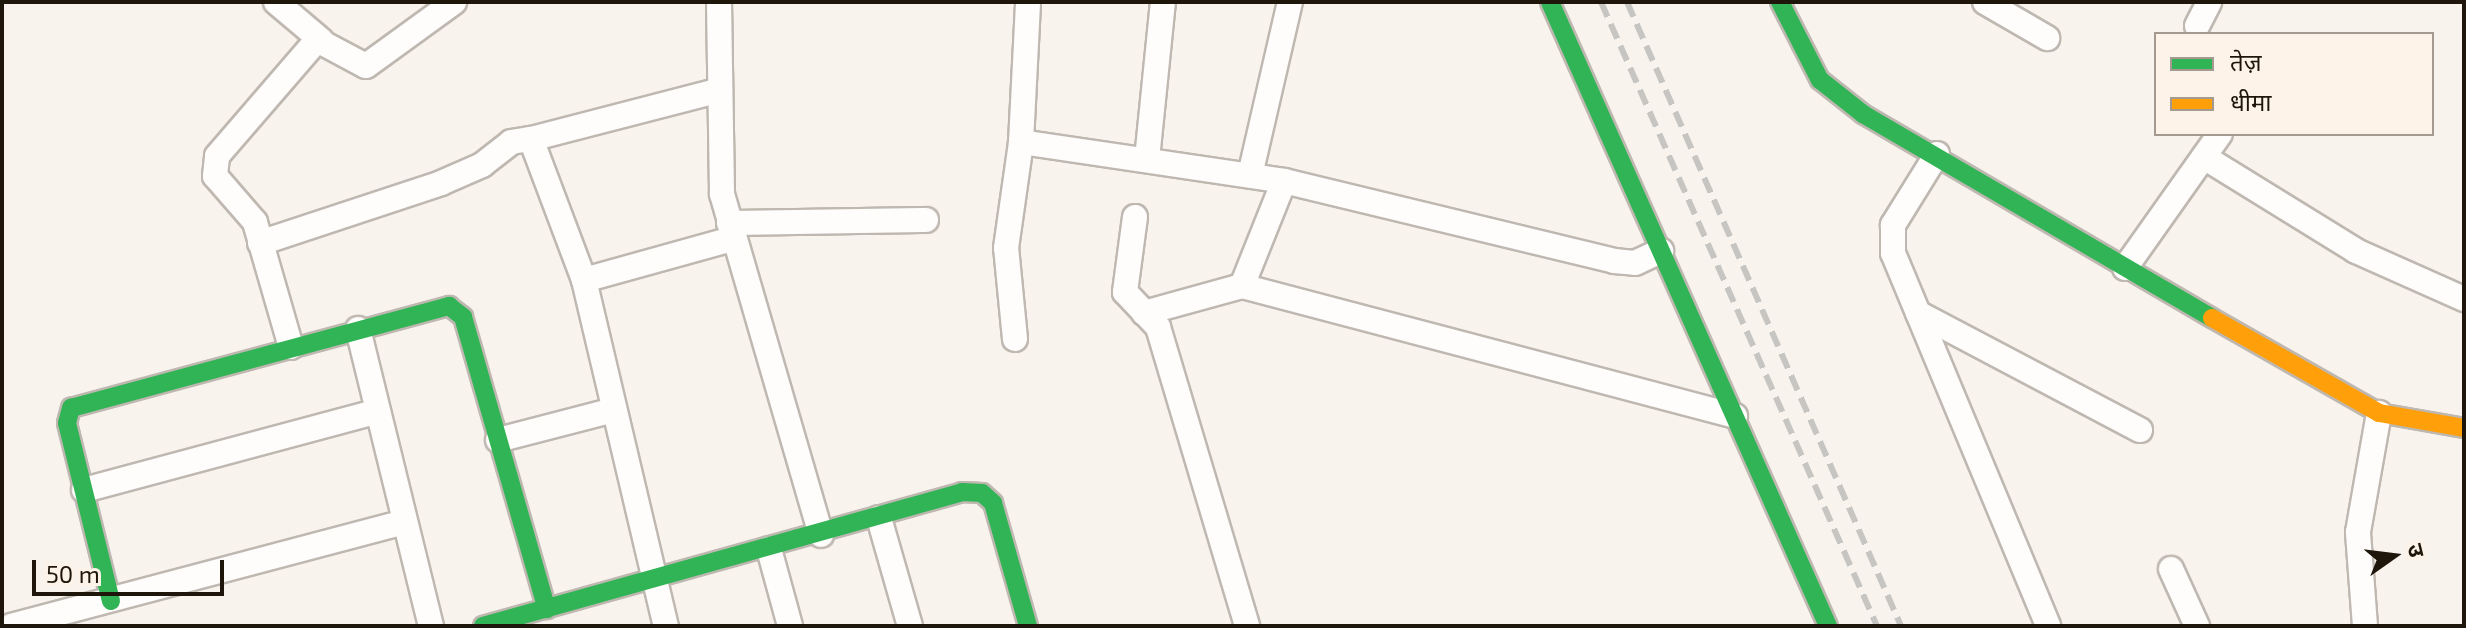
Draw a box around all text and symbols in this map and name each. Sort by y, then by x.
legend [2154,32,2434,136]
text: तेज़ [2230,47,2262,76]
text: धीमा [2230,87,2272,116]
north arrow [2354,516,2434,596]
text: उ [2403,541,2431,560]
scale bar [36,544,228,594]
text: 50 m [46,559,100,588]

